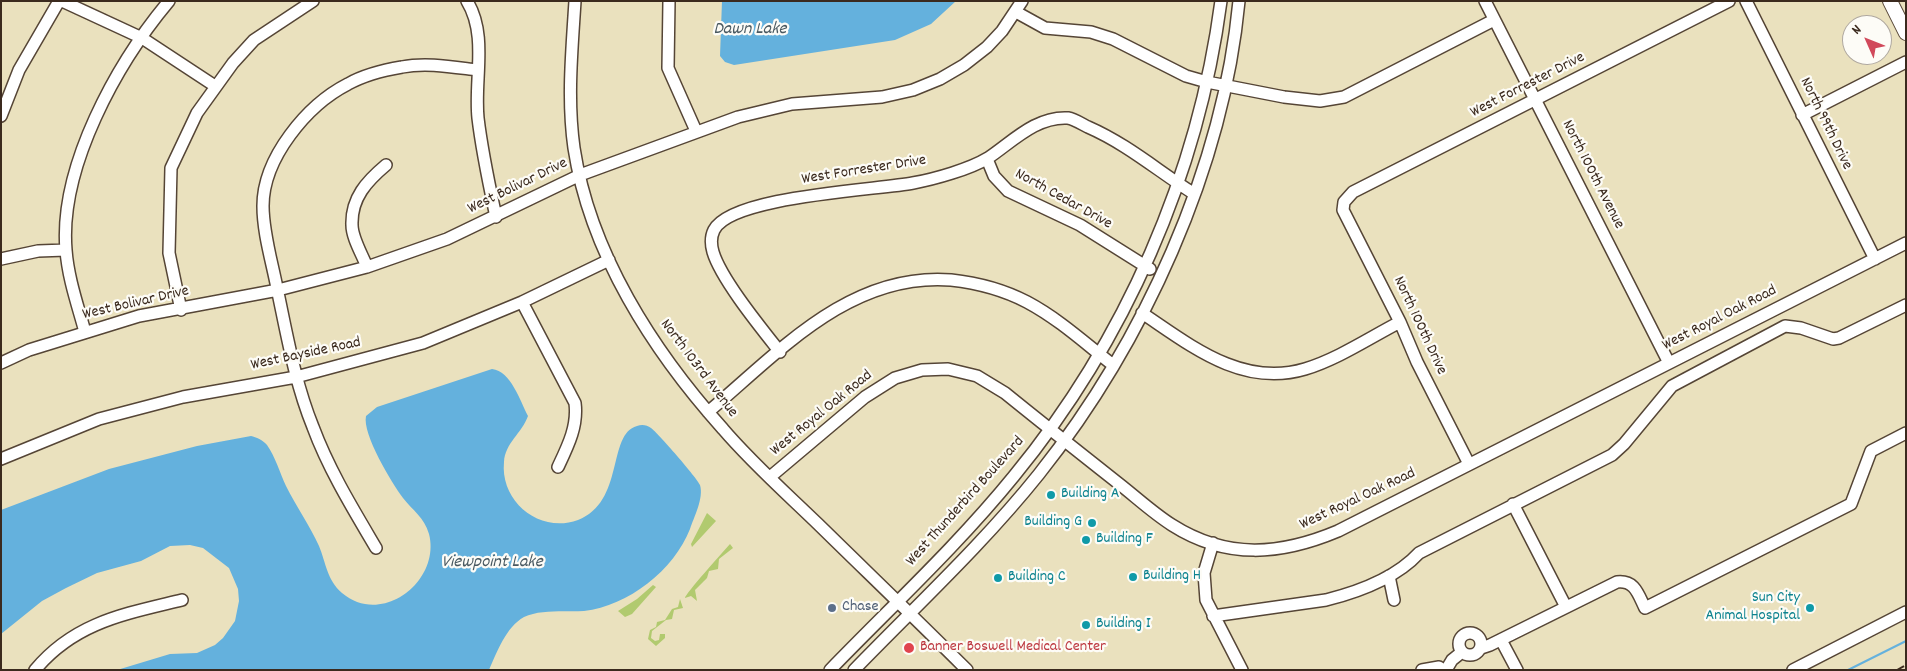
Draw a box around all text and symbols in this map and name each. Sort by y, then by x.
north arrow [1842,15,1892,65]
water label: Dawn Lake [714,20,786,42]
text: N [1847,21,1867,40]
street label: West Forrester Drive [1468,49,1588,123]
street label: North 99th Drive [1794,75,1856,173]
street label: North 100th Avenue [1556,117,1628,233]
street label: West Forrester Drive [800,152,928,190]
street label: West Bolivar Drive [465,155,571,219]
street label: North Cedar Drive [1011,165,1115,235]
street label: North 100th Drive [1388,274,1450,378]
street label: West Bolivar Drive [81,282,191,326]
street label: West Royal Oak Road [1660,282,1780,356]
street label: North 103rd Avenue [655,316,741,422]
street label: West Bayside Road [249,334,363,376]
street label: West Royal Oak Road [767,367,877,461]
street label: West Thunderbird Boulevard [903,433,1029,571]
street label: West Royal Oak Road [1297,465,1419,535]
place label: Building A [1061,485,1119,505]
marker: Building A [1045,489,1057,501]
place label: Building G [1024,513,1082,533]
marker: Building G [1086,517,1098,529]
place label: Building F [1096,530,1153,550]
marker: Building F [1080,534,1092,546]
water label: Viewpoint Lake [441,553,543,575]
place label: Building H [1143,567,1201,587]
place label: Building C [1008,568,1066,588]
marker: Building H [1127,571,1139,583]
marker: Building C [992,572,1004,584]
place label: Sun City Animal Hospital [1705,589,1800,627]
place label: Chase [842,598,879,618]
marker: Chase [826,602,838,614]
marker: Sun City Animal Hospital [1804,602,1816,614]
place label: Building I [1096,615,1151,635]
marker: Building I [1080,619,1092,631]
place label: Banner Boswell Medical Center [920,638,1106,658]
marker: Banner Boswell Medical Center [902,641,916,655]

